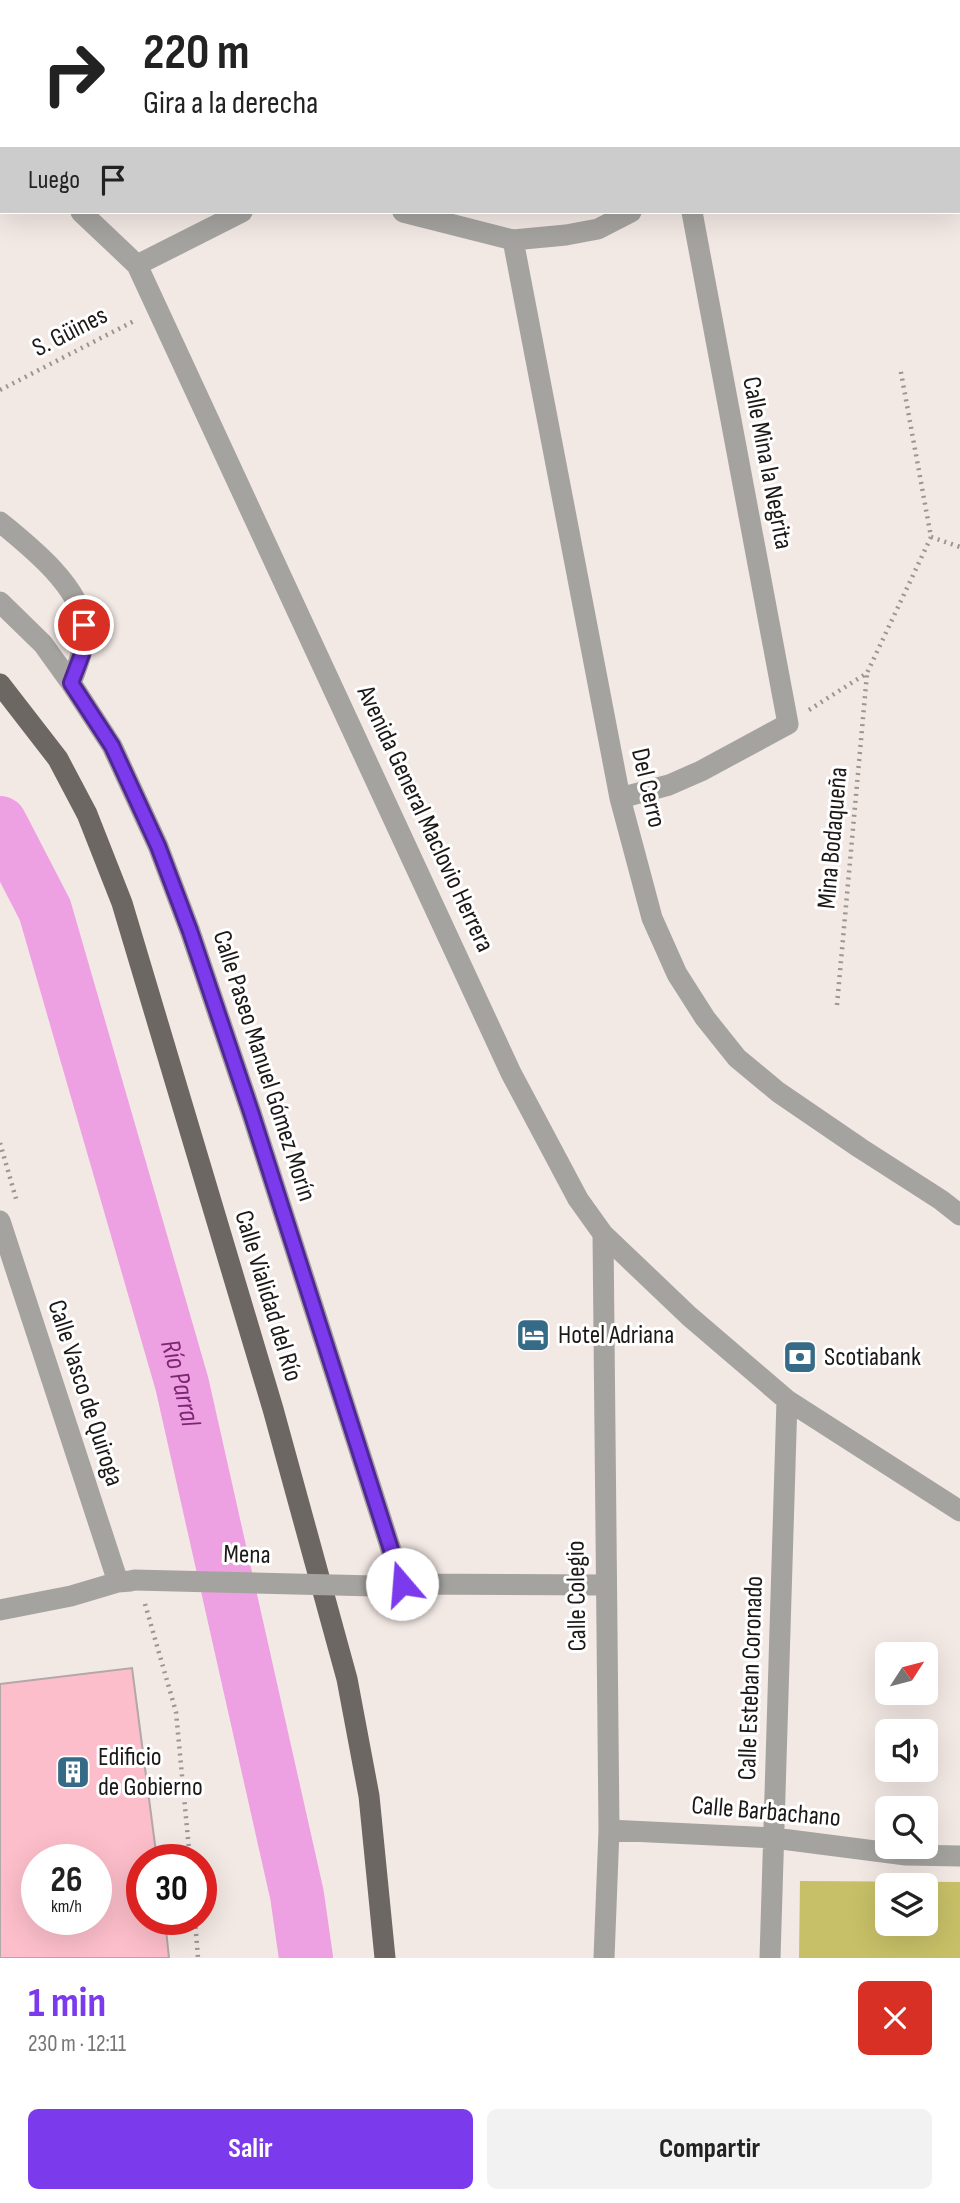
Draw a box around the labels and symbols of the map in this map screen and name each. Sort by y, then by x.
street label: S. Güines [27,300,113,364]
street label: Calle Mina la Negrita [735,374,799,552]
pin [54,595,114,655]
street label: Avenida General Maclovio Herrera [349,680,500,957]
street label: Del Cerro [624,745,672,831]
street label: Mina Bodaqueña [811,766,855,910]
street label: Calle Paseo Manuel Gómez Morín [206,927,322,1205]
street label: Calle Vialidad del Río [227,1207,309,1385]
street label: Calle Vasco de Quiroga [40,1296,130,1490]
hotel icon: Hotel Adriana [514,1316,552,1354]
place label: Hotel Adriana [558,1320,674,1351]
water label: Río Parral [154,1336,208,1430]
bank icon: Scotiabank [781,1338,819,1376]
place label: Scotiabank [824,1342,921,1373]
street label: Mena [223,1539,271,1571]
street label: Calle Colegio [561,1540,593,1652]
position arrow [365,1547,439,1621]
street label: Calle Esteban Coronado [732,1575,770,1781]
north arrow [875,1642,938,1704]
place label: Edificio de Gobierno [98,1742,203,1803]
building icon: Edificio de Gobierno [54,1753,92,1791]
street label: Calle Barbachano [690,1790,842,1834]
speed limit sign: 30 [126,1844,217,1935]

